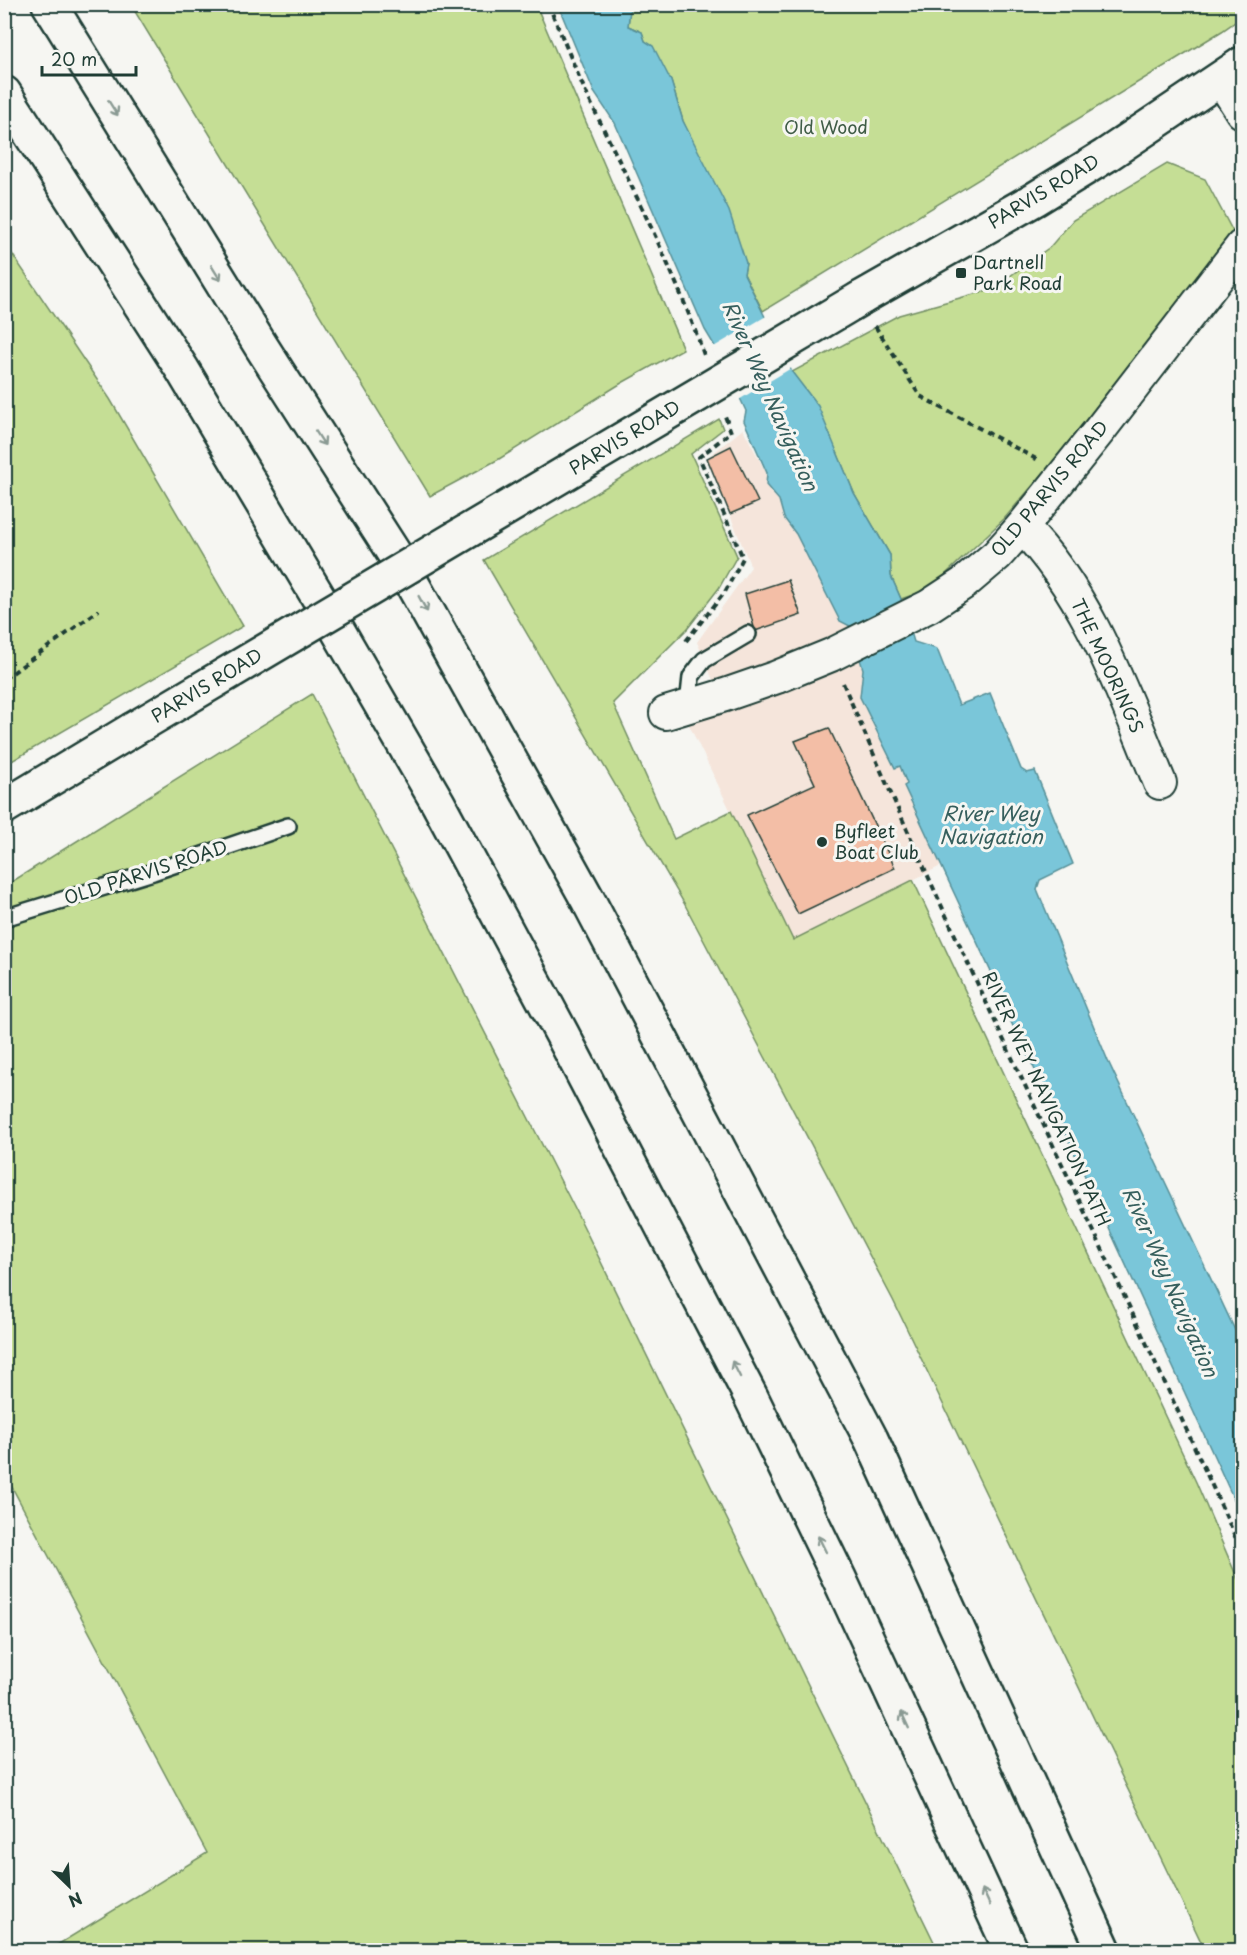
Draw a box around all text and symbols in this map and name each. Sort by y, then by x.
scale bar [42,39,136,77]
text: 20 m [51,45,97,72]
one-way arrow [108,99,120,116]
park label: Old Wood [784,113,868,140]
street label: PARVIS ROAD [982,147,1104,235]
place label: Dartnell Park Road [973,248,1062,296]
one-way arrow [211,264,223,281]
marker: Dartnell Park Road [954,266,968,280]
water label: River Wey Navigation [715,296,827,497]
street label: PARVIS ROAD [563,393,685,481]
street label: OLD PARVIS ROAD [984,414,1114,562]
one-way arrow [315,429,327,446]
street label: THE MOORINGS [1065,594,1151,737]
one-way arrow [417,595,429,612]
street label: PARVIS ROAD [145,641,267,729]
water label: River Wey Navigation [939,798,1044,851]
place label: Byfleet Boat Club [834,817,919,865]
street label: OLD PARVIS ROAD [60,832,231,911]
marker: Byfleet Boat Club [815,835,829,849]
street label: RIVER WEY NAVIGATION PATH [976,967,1118,1230]
water label: River Wey Navigation [1115,1182,1227,1383]
one-way arrow [730,1360,741,1378]
one-way arrow [816,1535,828,1553]
one-way arrow [898,1712,910,1730]
north arrow [39,1856,99,1916]
text: N [65,1887,87,1914]
one-way arrow [980,1889,992,1907]

